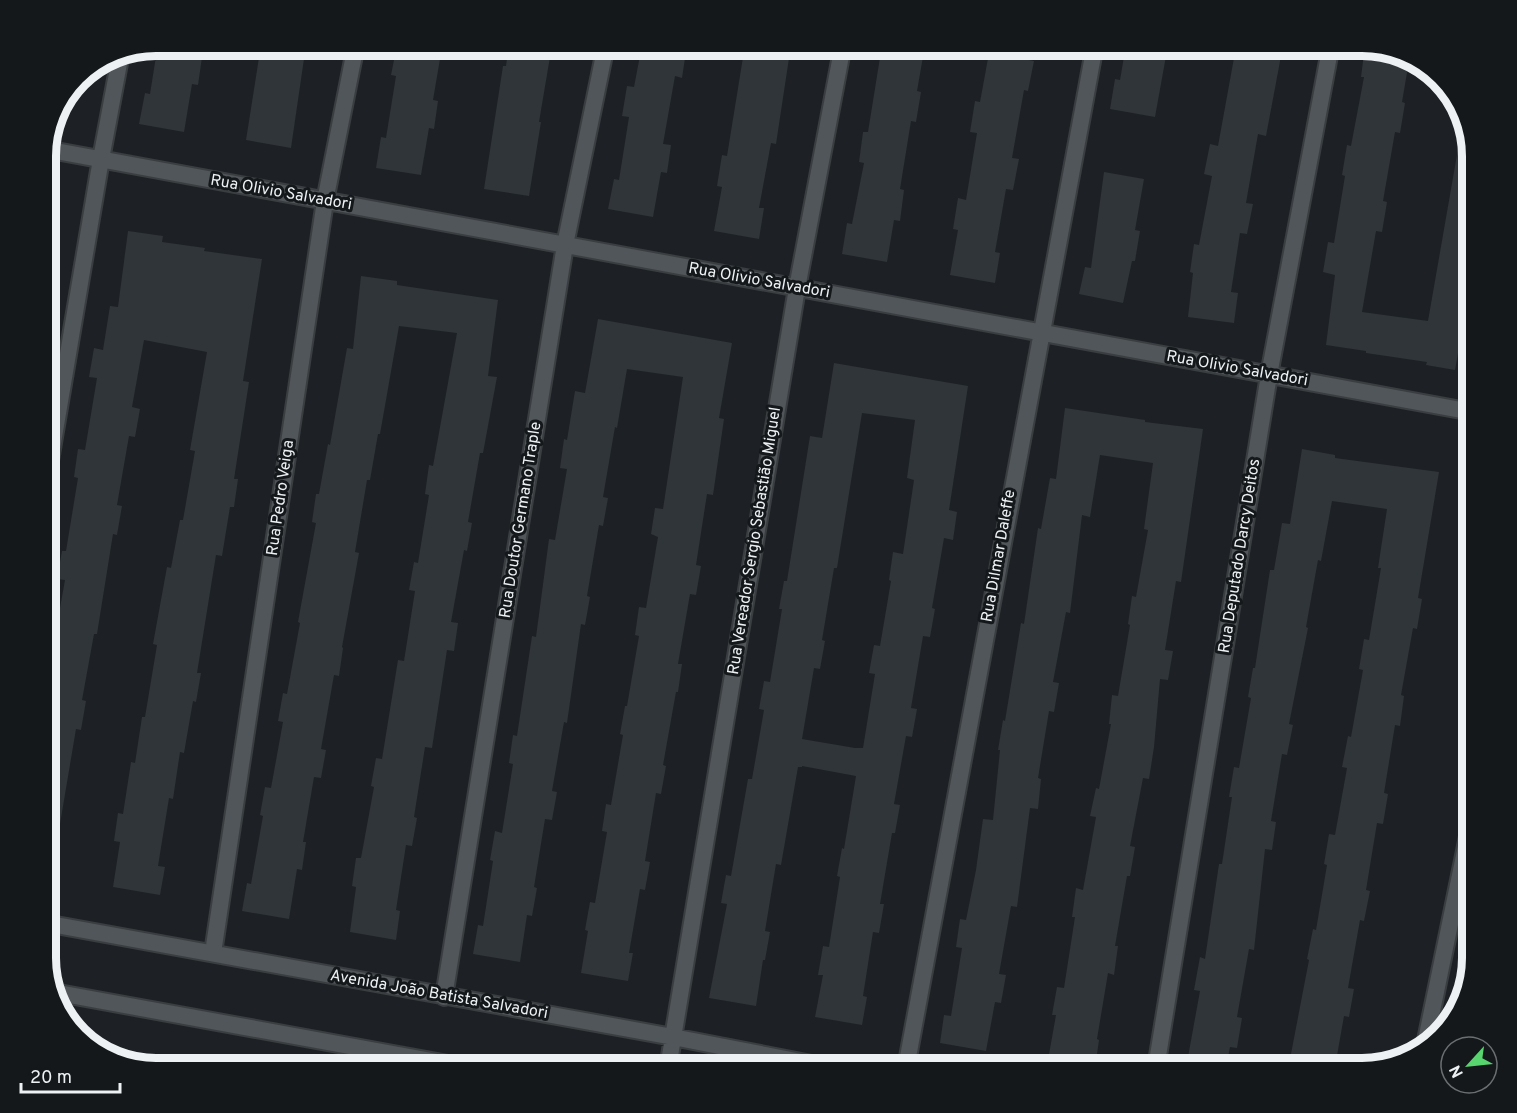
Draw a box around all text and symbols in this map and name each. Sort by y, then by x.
street label: Rua Olivio Salvadori [209,171,353,215]
street label: Rua Olivio Salvadori [687,259,831,303]
street label: Rua Olivio Salvadori [1165,347,1309,391]
street label: Rua Vereador Sergio Sebastião Miguel [724,406,786,676]
street label: Rua Doutor Germano Traple [496,420,546,620]
street label: Rua Pedro Veiga [263,439,299,557]
street label: Rua Deputado Darcy Deitos [1215,457,1265,655]
street label: Rua Dilmar Daleffe [977,488,1021,624]
street label: Avenida João Batista Salvadori [329,966,549,1024]
north arrow [1439,1035,1499,1095]
scale bar [21,1056,120,1094]
text: N [1446,1061,1469,1081]
text: 20 m [30,1067,72,1090]

